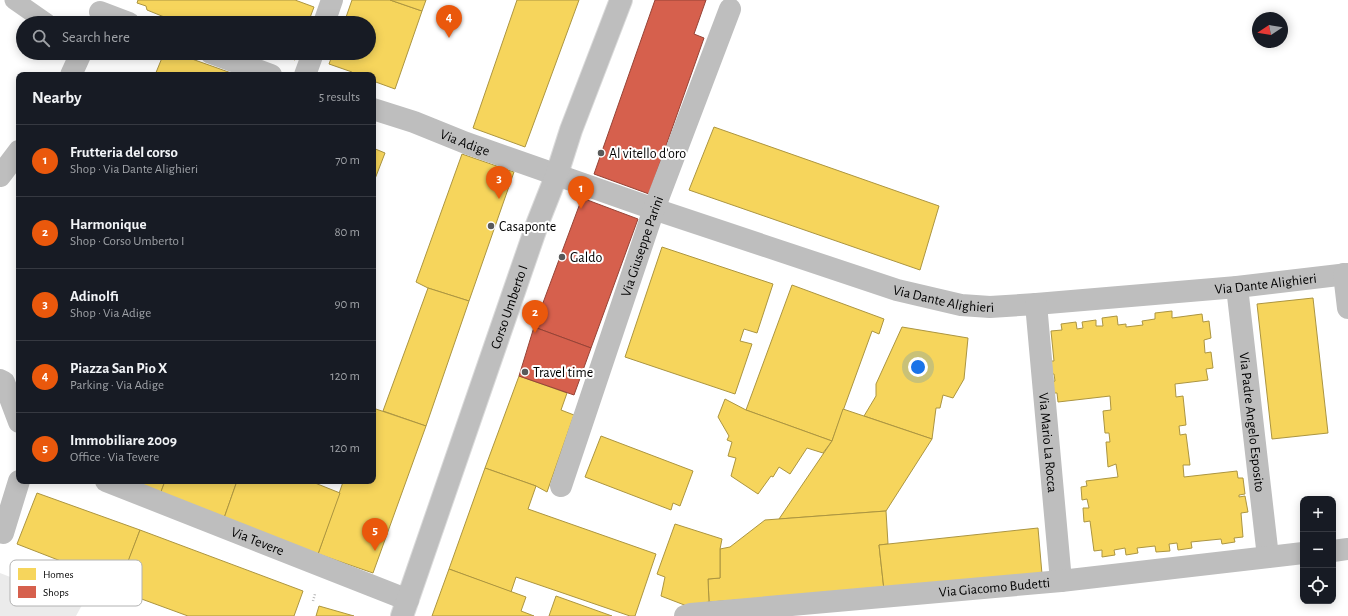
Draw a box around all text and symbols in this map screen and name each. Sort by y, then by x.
pin: 4 [436,5,462,38]
north arrow [1252,12,1288,48]
search box [16,16,376,60]
icon: search [30,27,52,49]
text: Search here [62,30,130,45]
text: Nearby [32,89,82,106]
text: 5 results [319,91,360,104]
street label: Via Adige [438,127,491,159]
text: Frutteria del corso [70,145,178,160]
place label: Al vitello d'oro [609,147,686,161]
marker: Al vitello d'oro [596,148,606,158]
text: 1 [43,154,47,167]
text: 70 m [335,154,360,167]
text: Shop · Via Dante Alighieri [70,163,198,176]
pin: 3 [486,166,512,199]
pin: 1 [568,176,594,209]
street label: Via Giuseppe Parini [619,194,666,299]
text: Harmonique [70,217,147,232]
place label: Casaponte [499,220,556,234]
marker: Casaponte [486,221,496,231]
text: 2 [42,226,48,239]
text: 80 m [334,226,360,239]
text: Shop · Corso Umberto I [70,235,184,248]
place label: Galdo [570,251,602,265]
marker: Galdo [557,252,567,262]
street label: Corso Umberto I [489,263,531,351]
street label: Via Dante Alighieri [1214,272,1318,297]
street label: Via Dante Alighieri [891,283,995,315]
text: Adinolfi [70,289,119,304]
text: 3 [42,298,48,311]
text: 90 m [334,298,360,311]
pin: 2 [522,300,548,333]
text: Shop · Via Adige [70,307,151,320]
street label: Via Padre Angelo Esposito [1237,351,1267,493]
your location [908,357,928,377]
text: Piazza San Pio X [70,361,167,376]
place label: Travel time [533,366,593,380]
marker: Travel time [520,367,530,377]
text: 4 [42,370,48,383]
text: 120 m [330,370,360,383]
text: Parking · Via Adige [70,379,164,392]
street label: Via Mario La Rocca [1036,392,1059,494]
text: Immobiliare 2009 [70,433,177,448]
text: 5 [42,442,48,455]
text: 120 m [330,442,360,455]
text: Office · Via Tevere [70,451,159,464]
map controls [1300,496,1336,604]
button: + [1300,496,1336,532]
pin: 5 [362,518,388,551]
street label: Via Tevere [229,525,286,558]
button: − [1300,532,1336,568]
legend [10,560,142,606]
button: locate [1300,568,1336,604]
text: Homes [43,569,74,580]
street label: Via Giacomo Budetti [938,576,1051,600]
text: Shops [43,587,69,598]

